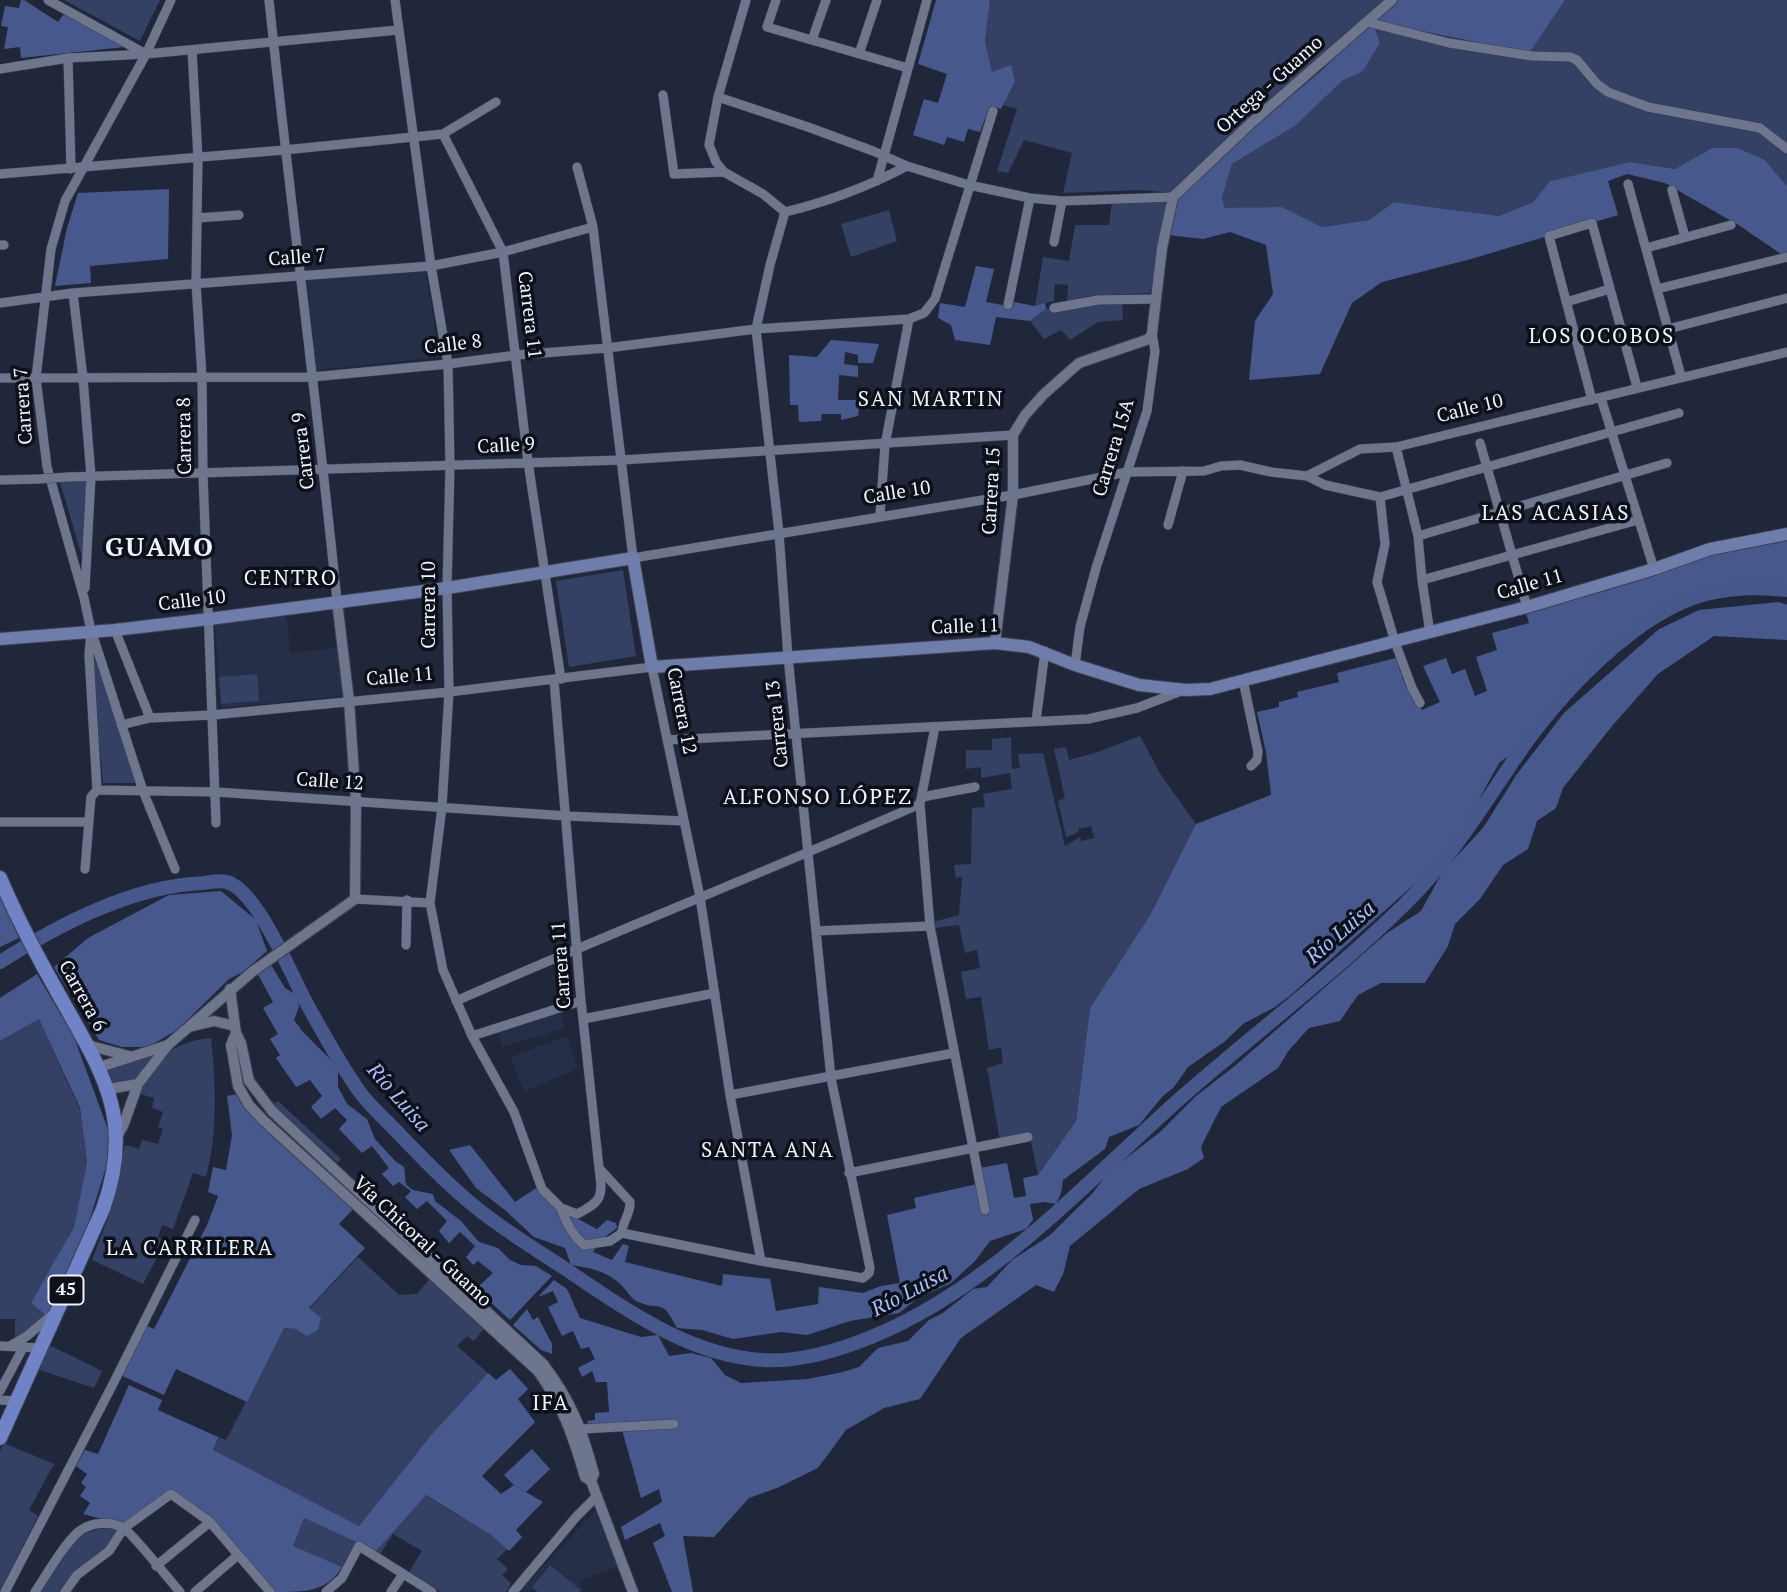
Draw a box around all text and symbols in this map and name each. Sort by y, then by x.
street label: Ortega - Guamo [1212,31,1328,139]
street label: Calle 7 [267,245,327,271]
street label: Carrera 11 [512,270,546,360]
district label: LOS OCOBOS [1530,324,1674,350]
street label: Calle 8 [423,330,483,360]
street label: Carrera 7 [10,366,38,446]
district label: SAN MARTIN [859,387,1003,413]
street label: Calle 10 [1434,390,1506,428]
street label: Carrera 8 [173,397,197,475]
street label: Carrera 15A [1088,397,1140,499]
street label: Carrera 9 [288,411,320,491]
street label: Calle 9 [477,433,535,459]
street label: Carrera 15 [978,447,1006,535]
street label: Calle 10 [862,476,932,510]
district label: LAS ACASIAS [1483,501,1629,527]
district label: GUAMO [106,533,214,565]
street label: Carrera 10 [419,561,441,649]
street label: Calle 11 [1494,565,1566,605]
district label: CENTRO [245,566,337,592]
street label: Calle 10 [157,586,227,616]
street label: Calle 11 [931,614,999,640]
street label: Calle 11 [365,663,435,691]
street label: Carrera 12 [661,666,701,756]
street label: Carrera 13 [762,679,794,769]
street label: Calle 12 [295,768,365,796]
district label: ALFONSO LÓPEZ [725,785,911,811]
water label: Río Luisa [1301,896,1381,970]
street label: Carrera 11 [548,920,576,1010]
street label: Carrera 6 [53,957,111,1035]
water label: Río Luisa [361,1058,435,1138]
district label: SANTA ANA [702,1138,834,1164]
street label: Vía Chicoral - Guamo [348,1172,496,1312]
district label: LA CARRILERA [108,1236,272,1262]
water label: Río Luisa [867,1261,953,1323]
road number: 45 [48,1275,84,1304]
district label: IFA [533,1391,569,1417]

